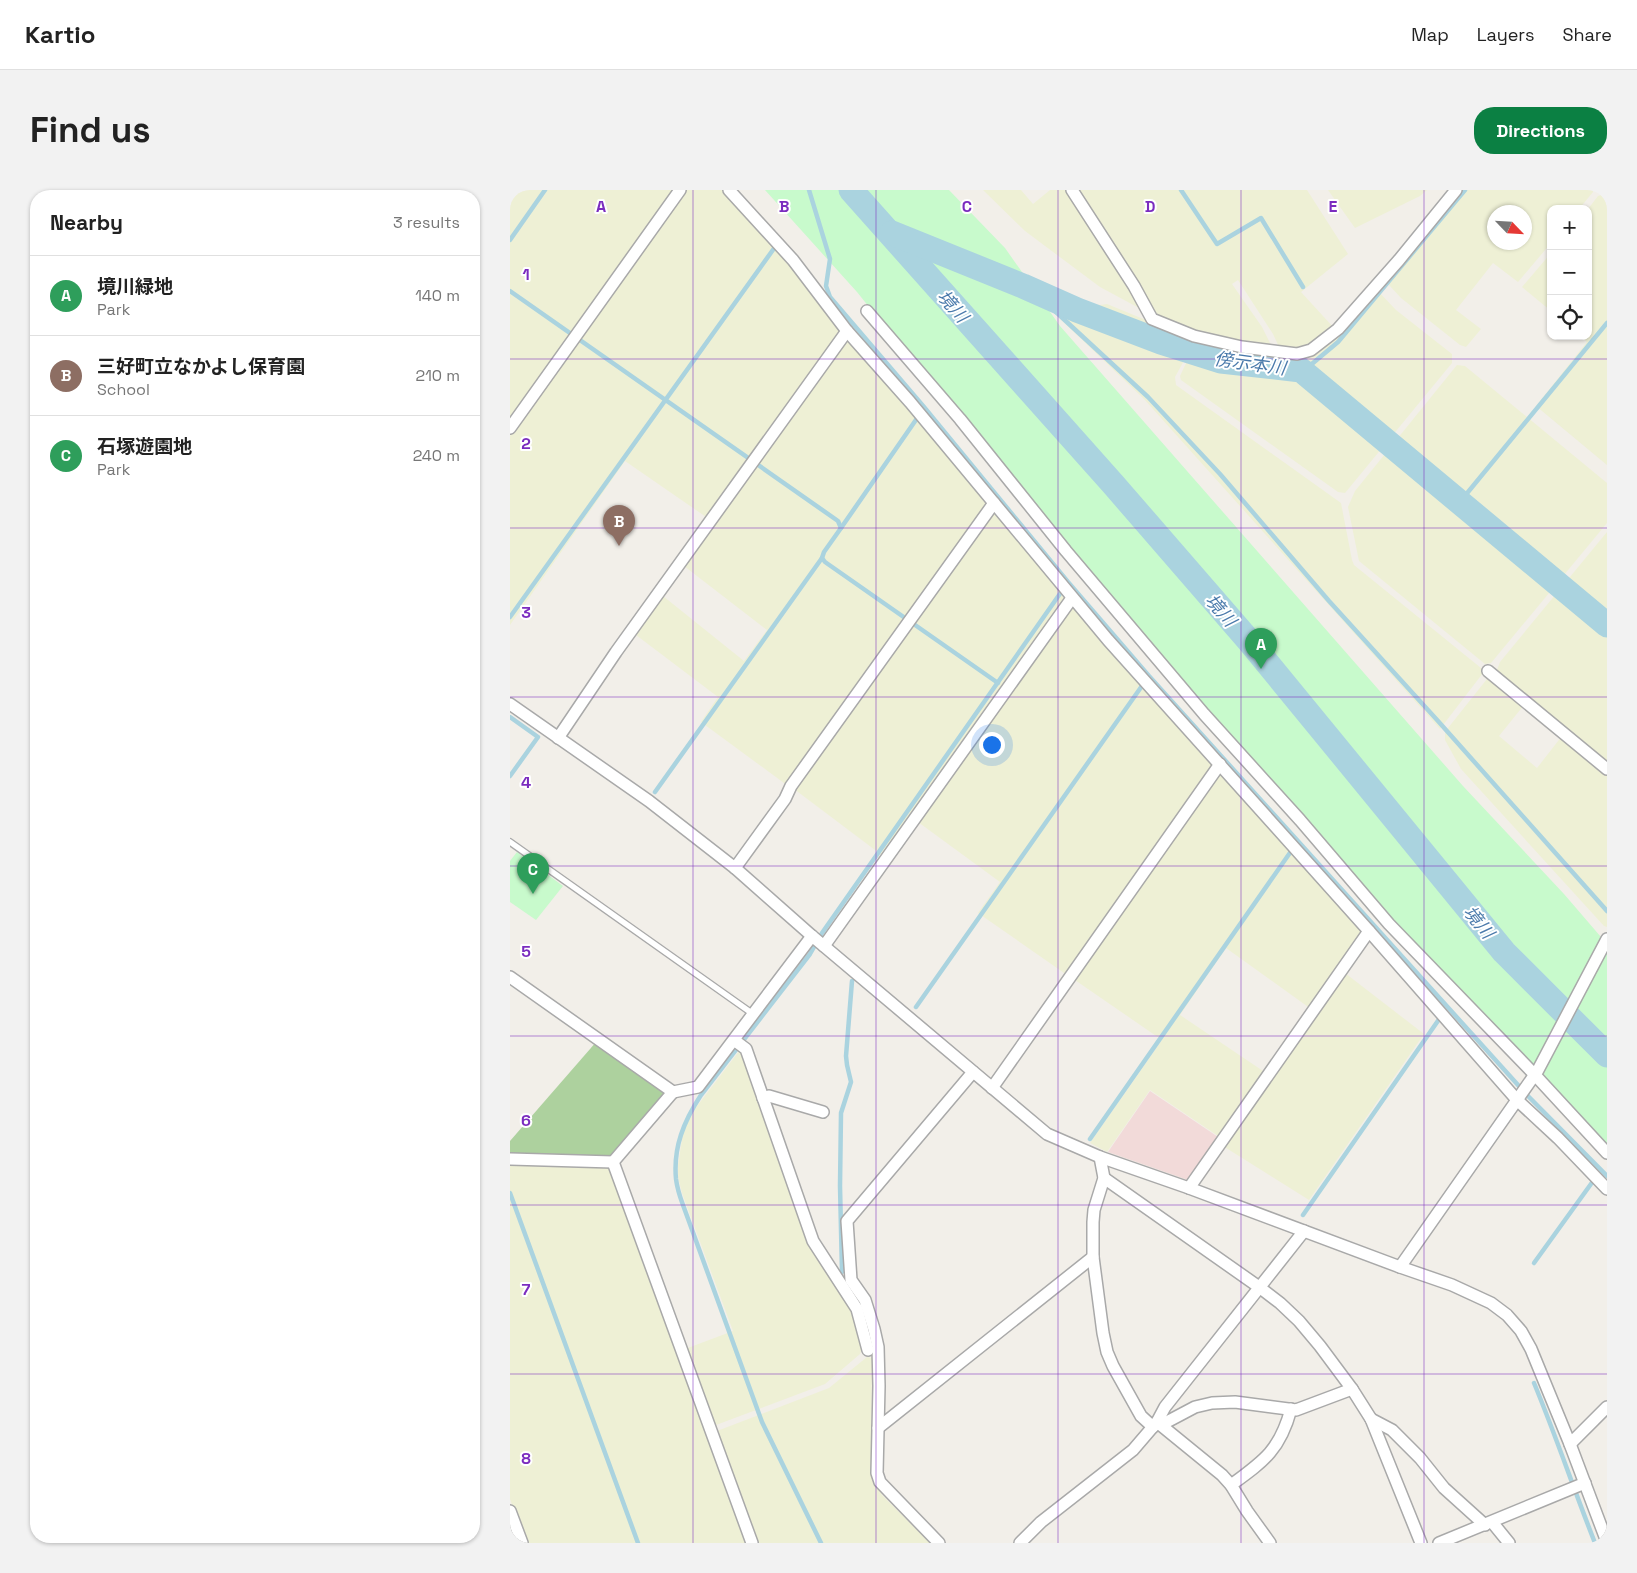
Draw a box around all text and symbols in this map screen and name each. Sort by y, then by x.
text: Kartio [25,19,95,50]
text: Map [1411,23,1449,46]
text: Layers [1477,23,1534,46]
text: Share [1562,23,1612,46]
button: Directions [1474,107,1607,154]
text: Find us [30,108,151,152]
text: A [596,196,606,217]
text: B [779,196,789,217]
text: C [962,196,972,217]
text: D [1145,196,1155,217]
text: E [1329,196,1338,217]
north arrow [1487,205,1532,250]
map controls [1547,205,1592,340]
button: + [1547,205,1592,250]
text: Nearby [50,209,123,236]
text: 3 results [393,212,460,233]
button: − [1547,250,1592,295]
text: 1 [522,264,530,285]
text: 境川緑地 [97,274,173,299]
text: A [61,285,71,306]
text: 140 m [415,285,460,306]
water label: 境川 [933,285,975,329]
button: locate [1547,295,1592,340]
text: Park [97,299,130,320]
water label: 傍示本川 [1213,347,1289,380]
text: 三好町立なかよし保育園 [97,354,305,379]
text: B [61,365,71,386]
text: 210 m [416,365,460,386]
text: School [97,379,150,400]
text: 2 [521,433,531,454]
text: 石塚遊園地 [97,434,192,459]
text: C [61,445,71,466]
text: 240 m [413,445,460,466]
text: Park [97,459,130,480]
pin: B [603,505,635,546]
water label: 境川 [1201,589,1243,633]
text: 3 [521,602,531,623]
pin: A [1245,628,1277,669]
your location [979,732,1005,758]
text: 4 [521,772,531,793]
pin: C [517,853,549,894]
water label: 境川 [1459,901,1501,945]
text: 5 [521,941,531,962]
text: 6 [521,1110,531,1131]
text: 7 [522,1279,531,1300]
text: 8 [521,1448,531,1469]

